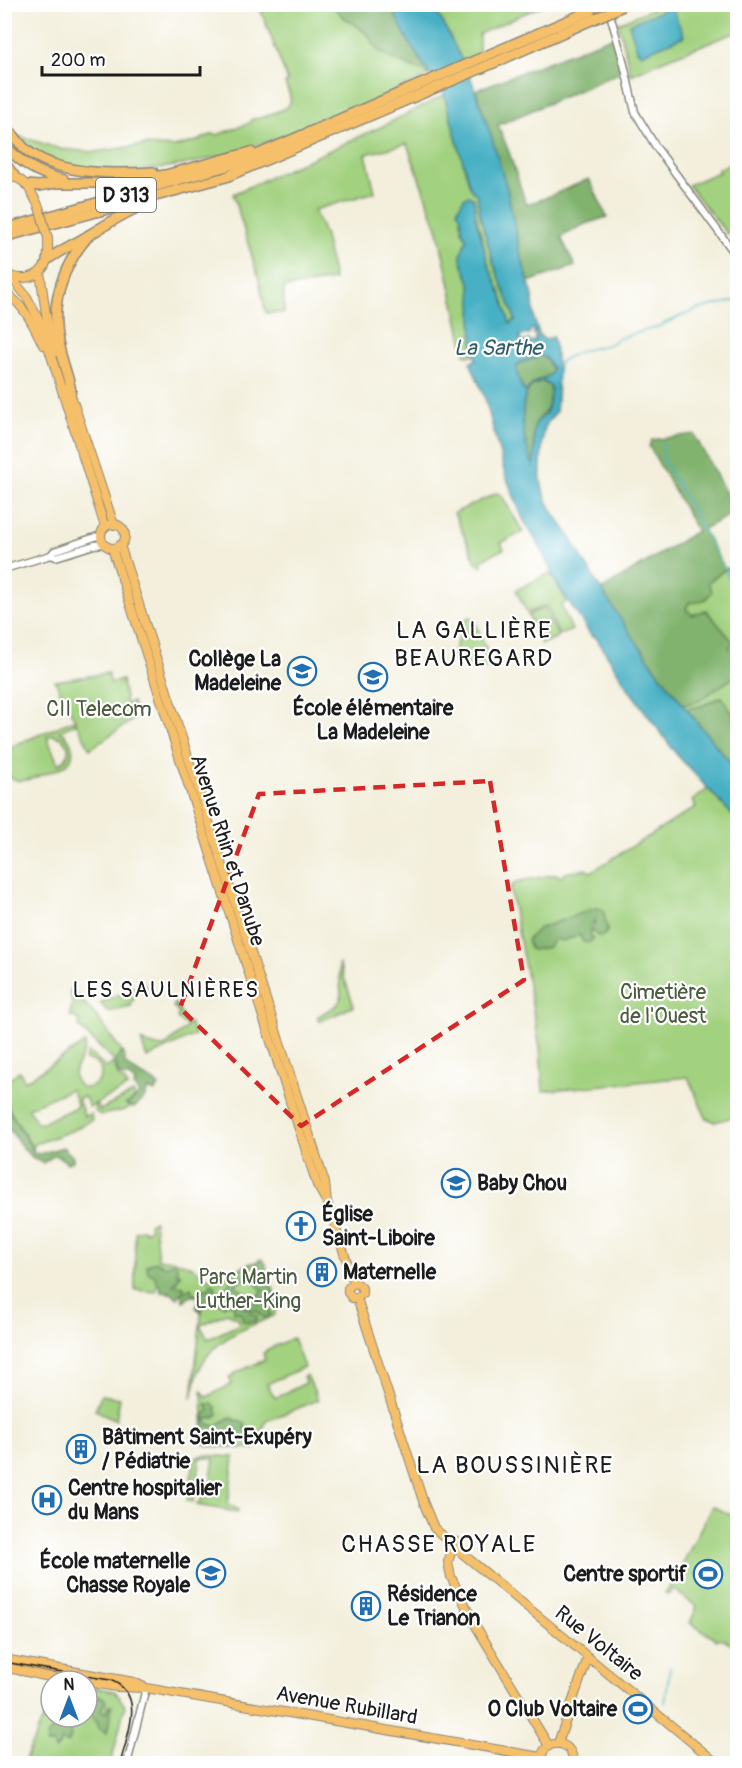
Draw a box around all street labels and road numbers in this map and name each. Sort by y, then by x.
road number: D 313 [96,178,156,212]
street label: Avenue Rhin et Danube [184,751,271,950]
street label: Rue Voltaire [549,1600,649,1688]
street label: Avenue Rubillard [274,1680,420,1731]

